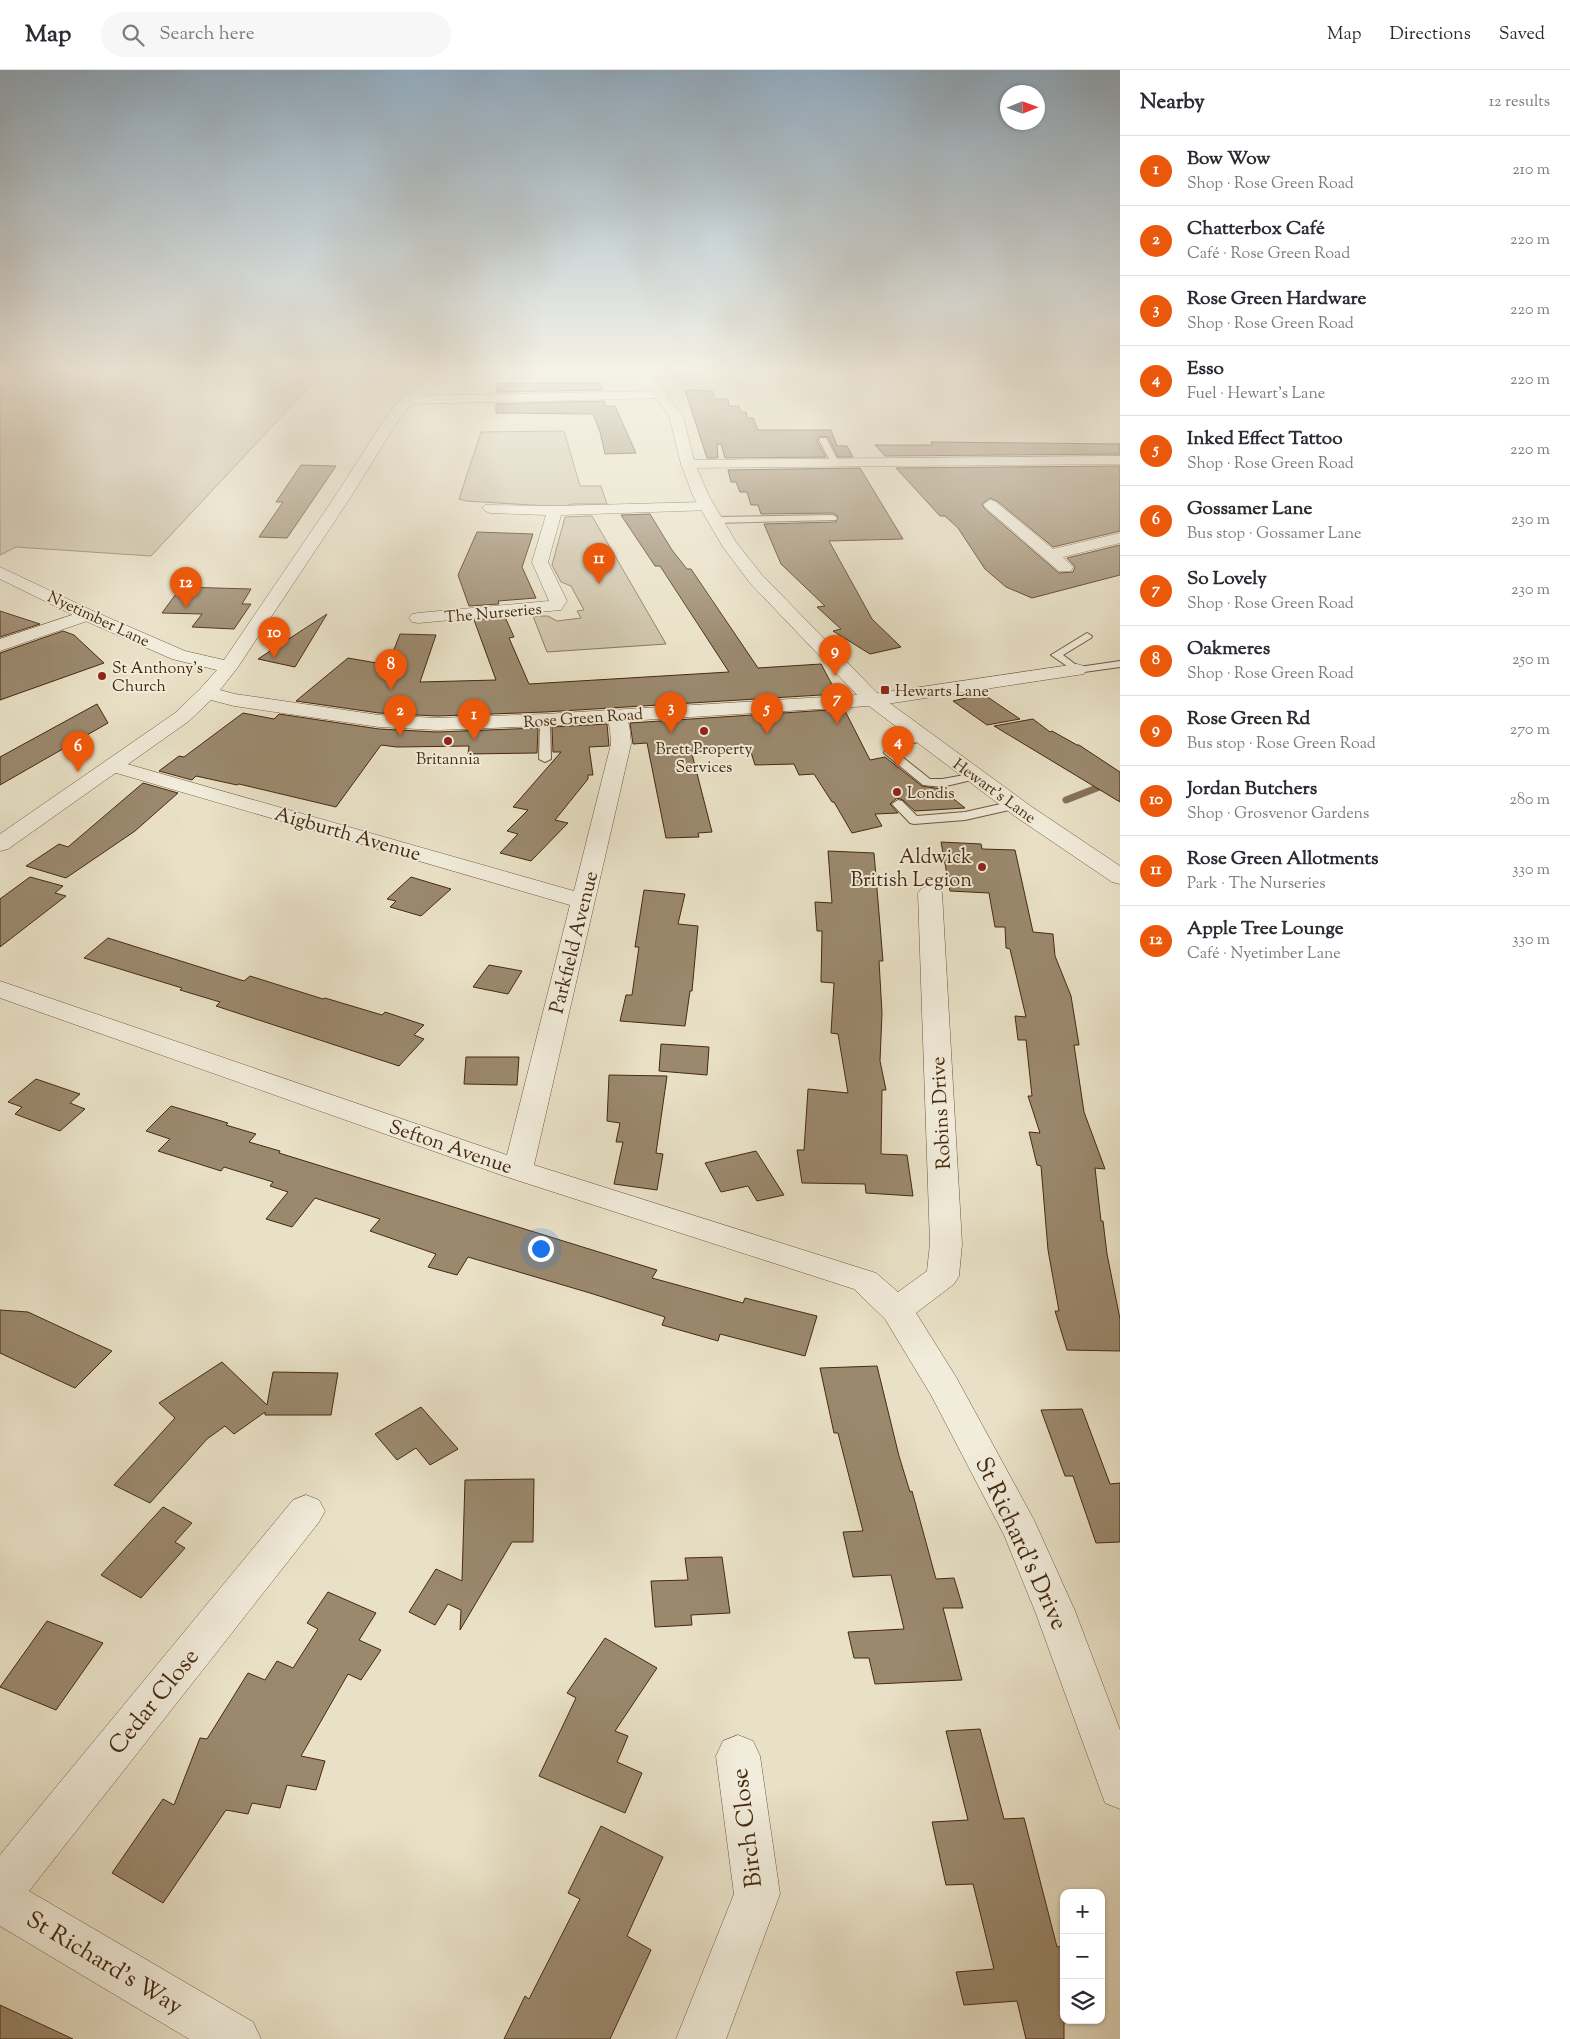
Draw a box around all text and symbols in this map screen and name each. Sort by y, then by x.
search box [101,12,451,57]
text: Map [25,18,71,52]
icon: search [119,21,147,49]
text: Search here [159,21,255,48]
text: Map [1327,22,1362,48]
text: Directions [1390,22,1471,48]
text: Saved [1499,22,1545,48]
north arrow [1000,85,1045,130]
text: Nearby [1140,88,1205,118]
text: 12 results [1489,91,1550,114]
text: Bow Wow [1187,146,1270,173]
text: 1 [1153,159,1159,182]
text: 210 m [1512,159,1550,182]
text: Shop · Rose Green Road [1187,173,1354,196]
text: Chatterbox Café [1187,216,1325,243]
text: 2 [1152,229,1160,252]
text: 220 m [1510,229,1550,252]
text: Café · Rose Green Road [1187,243,1350,266]
text: Rose Green Hardware [1187,286,1366,313]
text: 3 [1153,299,1159,322]
text: 220 m [1510,299,1550,322]
text: Shop · Rose Green Road [1187,313,1354,336]
text: Esso [1187,356,1224,383]
text: 4 [1152,369,1160,392]
text: 220 m [1510,369,1550,392]
text: Fuel · Hewart's Lane [1187,383,1325,406]
text: Inked Effect Tattoo [1187,426,1343,453]
text: 5 [1153,439,1159,462]
text: 220 m [1510,439,1550,462]
text: Shop · Rose Green Road [1187,453,1354,476]
text: Gossamer Lane [1187,496,1312,523]
text: 6 [1152,509,1160,532]
text: 230 m [1511,509,1550,532]
text: Bus stop · Gossamer Lane [1187,523,1362,546]
pin: 11 [583,543,615,584]
text: So Lovely [1187,566,1267,593]
pin: 12 [170,567,202,608]
text: 7 [1152,579,1160,602]
text: 230 m [1511,579,1550,602]
street label: Nyetimber Lane [43,587,153,654]
text: Shop · Rose Green Road [1187,593,1354,616]
street label: The Nurseries [444,599,543,630]
pin: 10 [258,617,290,658]
pin: 9 [819,635,851,676]
text: Oakmeres [1187,636,1270,663]
pin: 8 [375,649,407,690]
text: 8 [1152,649,1160,672]
text: 250 m [1512,649,1550,672]
place label: St Anthony’s Church [112,658,203,699]
text: Shop · Rose Green Road [1187,663,1354,686]
marker: St Anthony’s Church [96,670,108,682]
place label: Hewarts Lane [895,681,989,704]
pin: 7 [821,683,853,724]
marker: Hewarts Lane [879,684,891,696]
pin: 3 [655,692,687,733]
pin: 5 [751,693,783,734]
pin: 2 [384,695,416,736]
pin: 1 [458,699,490,740]
street label: Rose Green Road [523,704,644,735]
text: Rose Green Rd [1187,706,1310,733]
text: 9 [1152,719,1160,742]
text: 270 m [1510,719,1550,742]
marker: Brett Property Services [698,725,710,737]
pin: 4 [882,726,914,767]
pin: 6 [62,731,94,772]
text: Bus stop · Rose Green Road [1187,733,1376,756]
marker: Britannia [442,735,454,747]
place label: Brett Property Services [656,739,753,780]
place label: Britannia [416,749,481,772]
street label: Hewart's Lane [947,754,1040,830]
text: Jordan Butchers [1187,776,1317,803]
place label: Londis [907,783,955,806]
marker: Londis [891,786,903,798]
text: 10 [1149,789,1163,812]
text: 280 m [1509,789,1550,812]
street label: Aigburth Avenue [271,801,424,870]
text: Shop · Grosvenor Gardens [1187,803,1369,826]
place label: Aldwick British Legion [850,844,972,896]
text: Rose Green Allotments [1187,846,1379,873]
text: 11 [1151,859,1161,882]
text: 330 m [1512,859,1550,882]
marker: Aldwick British Legion [976,861,988,873]
street label: Parkfield Avenue [544,868,607,1017]
text: Park · The Nurseries [1187,873,1326,896]
text: Apple Tree Lounge [1187,916,1344,943]
text: 12 [1150,929,1162,952]
text: 330 m [1512,929,1550,952]
text: Café · Nyetimber Lane [1187,943,1341,966]
street label: Robins Drive [925,1056,960,1170]
street label: Sefton Avenue [385,1114,516,1183]
your location [528,1236,554,1262]
street label: St Richard's Drive [965,1452,1075,1636]
street label: Cedar Close [101,1642,208,1763]
street label: Birch Close [724,1766,772,1890]
map controls [1060,1889,1105,2024]
button: + [1060,1889,1105,1934]
street label: St Richard's Way [19,1903,189,2024]
button: − [1060,1934,1105,1979]
button: layers [1060,1979,1105,2024]

